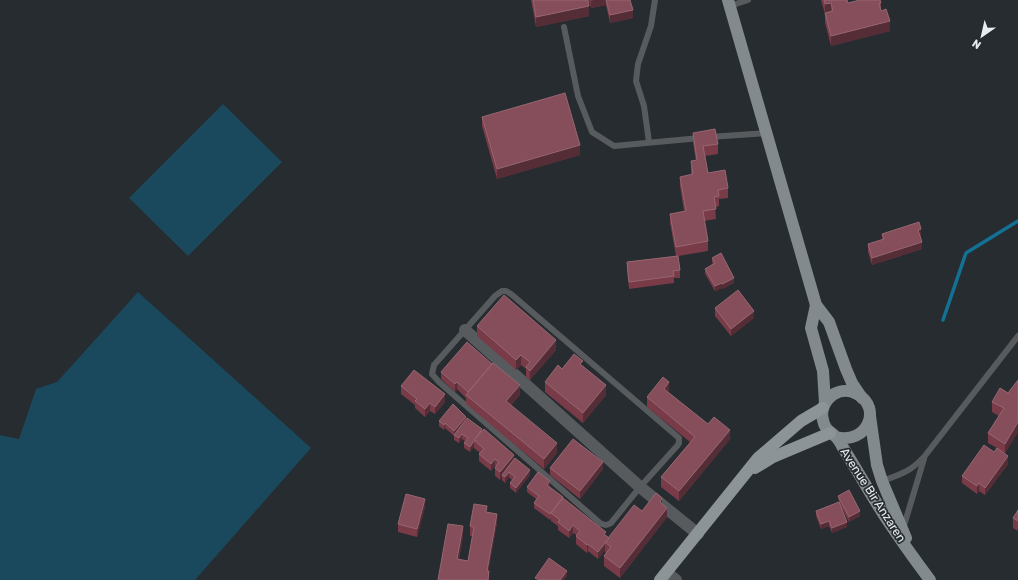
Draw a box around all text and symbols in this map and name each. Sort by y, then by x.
north arrow [962,16,1002,56]
text: N [970,36,984,51]
street label: Avenue Bir Anzaren [837,445,909,545]

